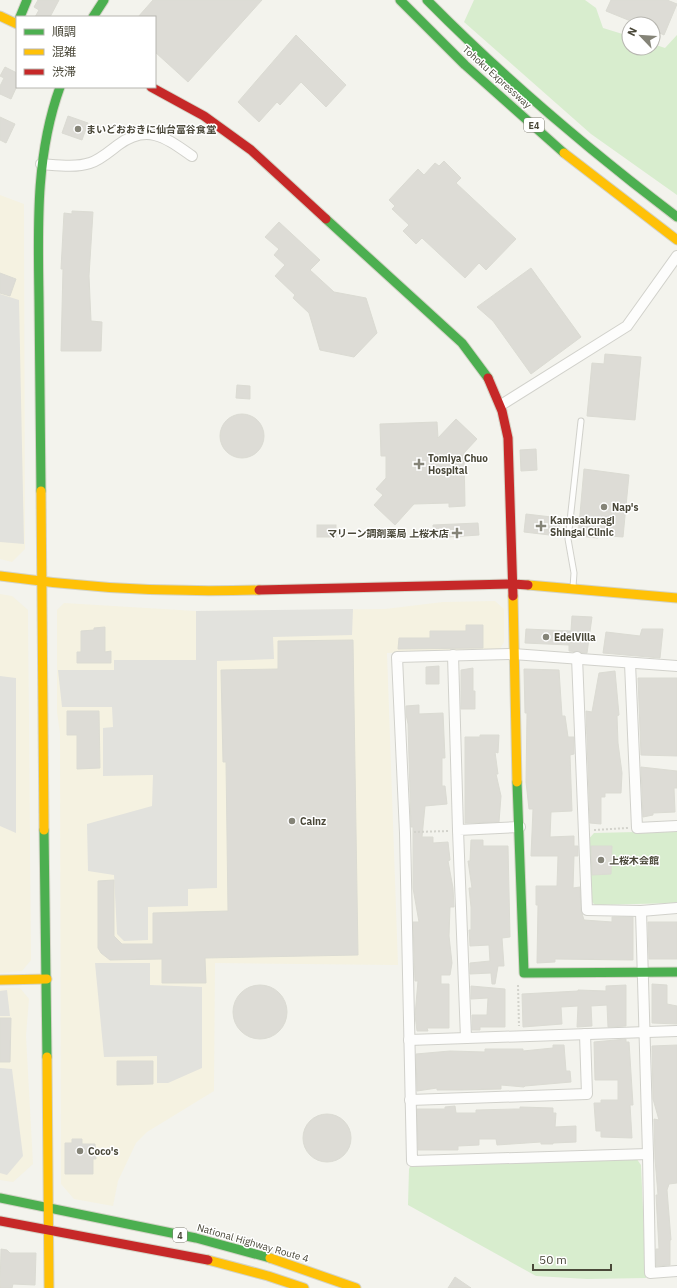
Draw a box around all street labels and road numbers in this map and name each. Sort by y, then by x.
street label: Tohoku Expressway [460,43,534,111]
road number: E4 [524,118,544,132]
street label: National Highway Route 4 [196,1221,310,1265]
road number: 4 [173,1228,187,1242]

